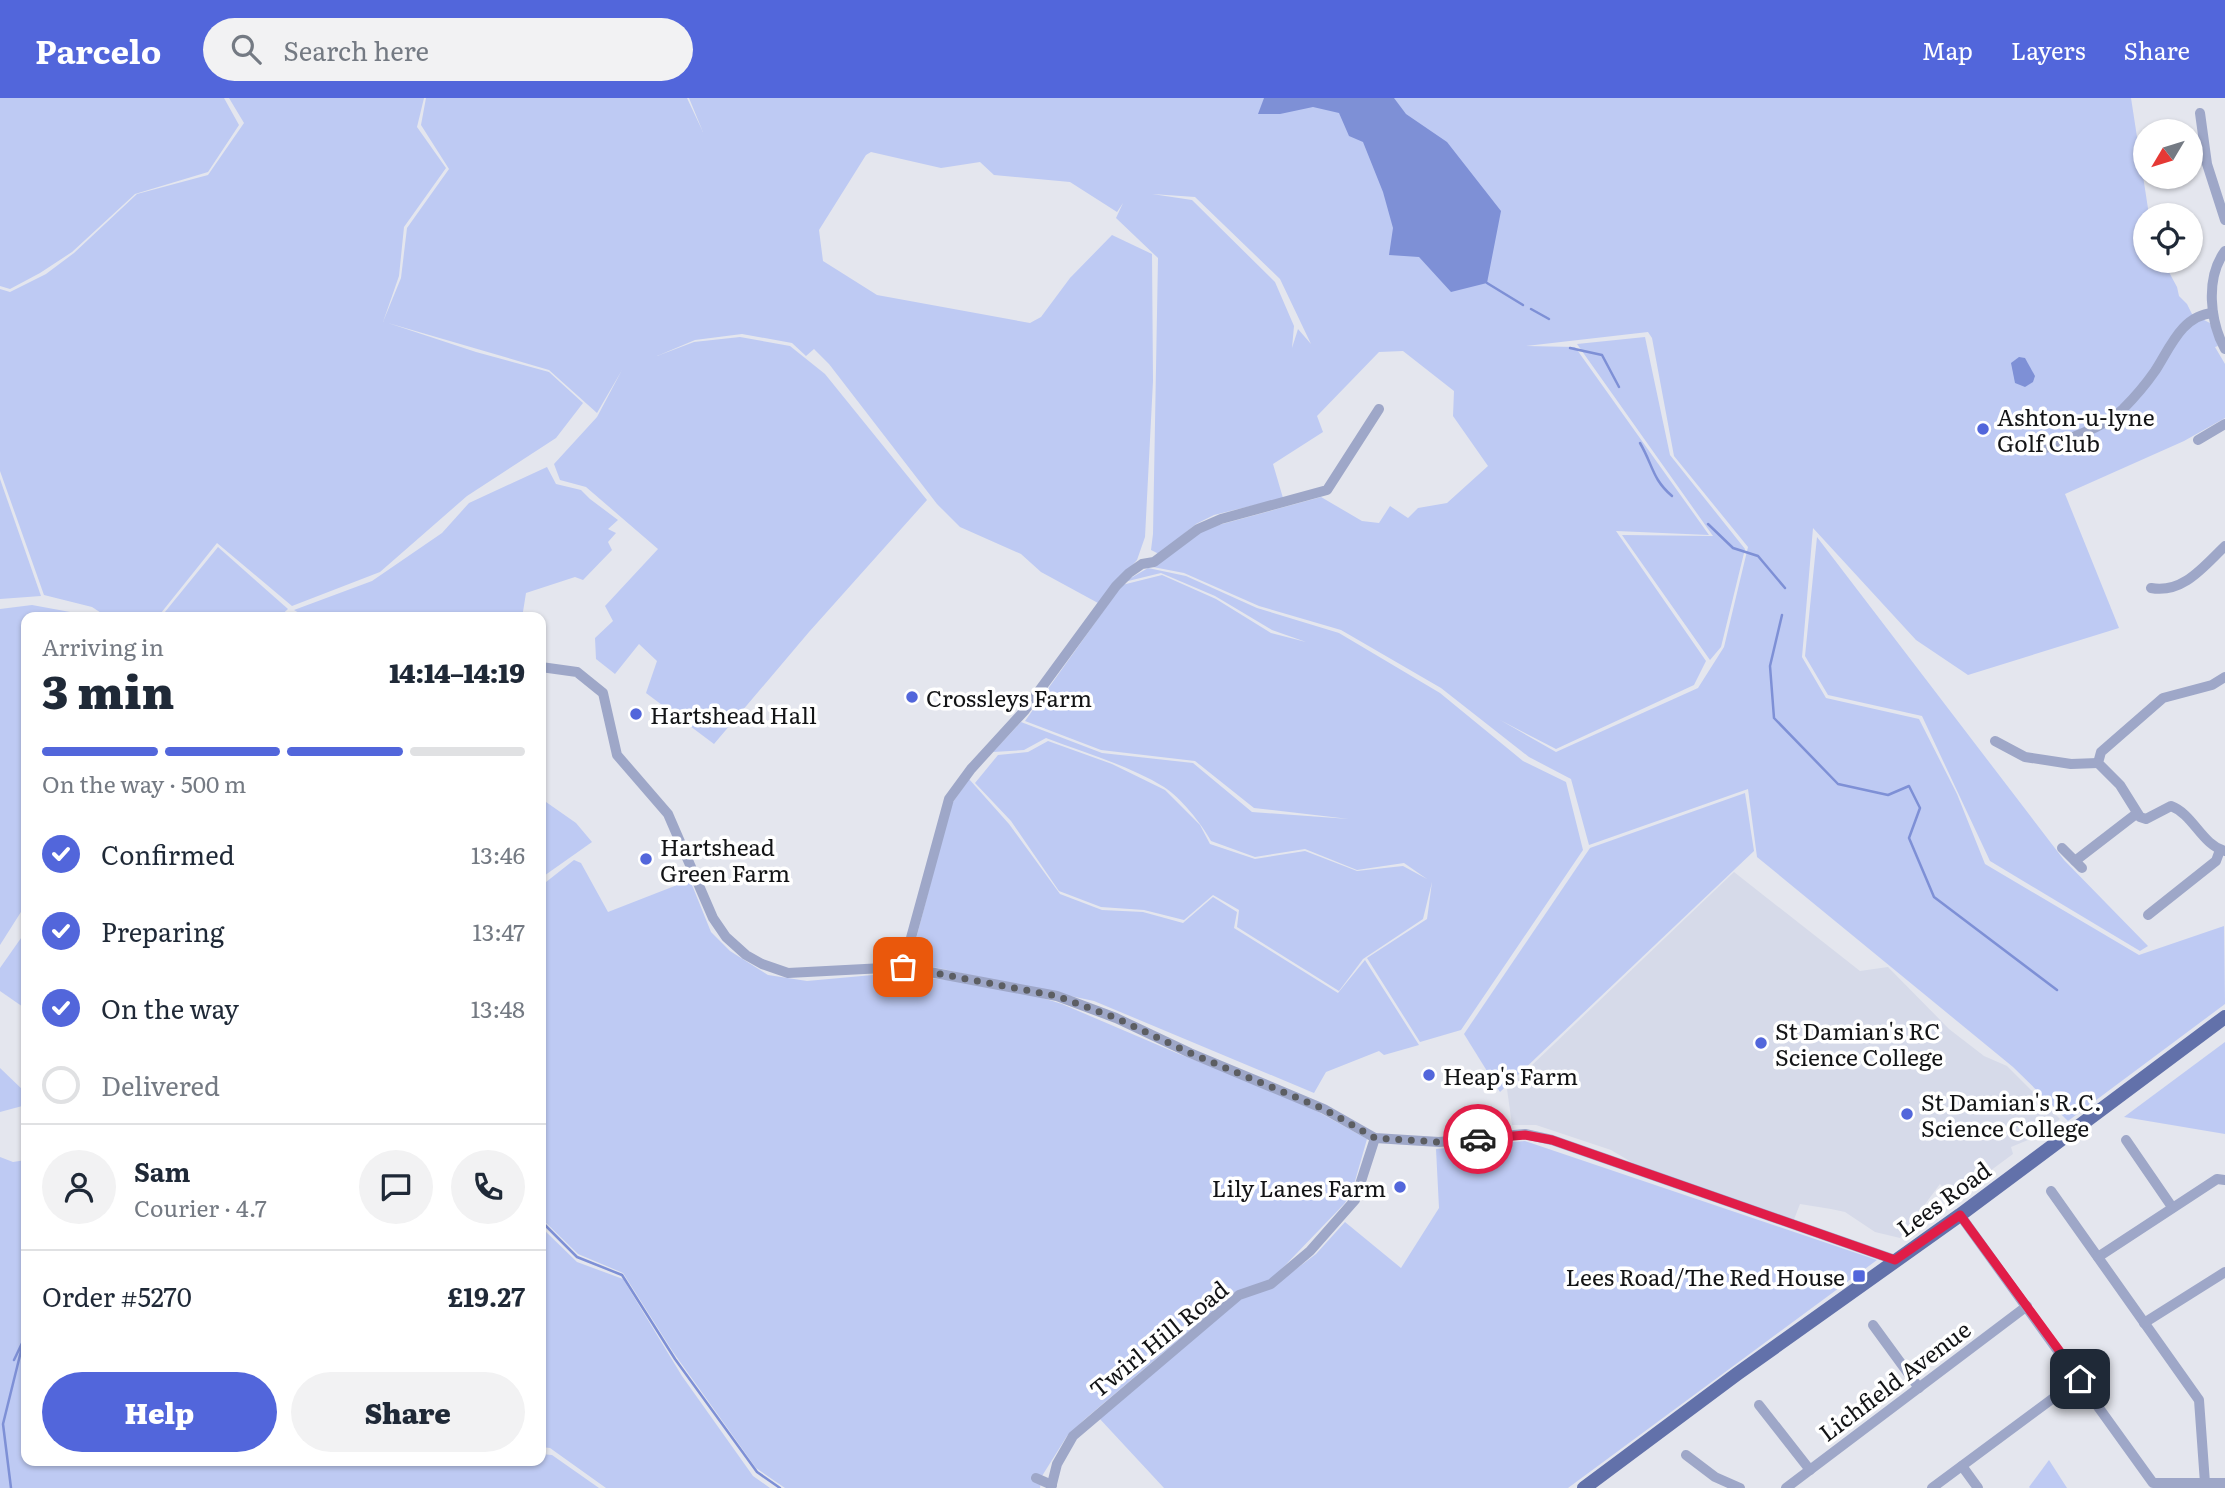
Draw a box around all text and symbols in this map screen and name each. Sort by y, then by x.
search box [203,18,693,81]
text: Parcelo [35,25,161,74]
icon: search [227,30,265,68]
text: Search here [283,30,429,69]
text: Map [1922,32,1973,67]
text: Layers [2011,32,2085,67]
text: Share [2123,32,2190,67]
north arrow [2133,119,2203,189]
map controls [2133,119,2203,273]
button: locate [2133,203,2203,273]
place label: Ashton-u-lyne Golf Club [1997,399,2155,459]
marker: Ashton-u-lyne Golf Club [1975,421,1991,437]
text: Arriving in [42,629,164,663]
text: 14:14–14:19 [389,652,525,691]
text: 3 min [42,655,174,723]
place label: Crossleys Farm [926,680,1092,714]
marker: Crossleys Farm [904,689,920,705]
place label: Hartshead Hall [650,697,817,731]
marker: Hartshead Hall [628,706,644,722]
text: On the way · 500 m [42,766,246,800]
place label: Hartshead Green Farm [660,829,790,889]
text: Confirmed [101,834,235,873]
icon: check [42,835,80,873]
text: 13:46 [471,837,525,871]
marker: Hartshead Green Farm [638,851,654,867]
text: Preparing [101,911,224,950]
icon: check [42,912,80,950]
text: 13:47 [472,914,525,948]
pin [873,937,933,997]
icon: bag [884,948,922,986]
text: On the way [101,988,239,1027]
icon: check [42,989,80,1027]
text: 13:48 [471,991,525,1025]
place label: St Damian's RC Science College [1775,1013,1943,1073]
marker: St Damian's RC Science College [1753,1035,1769,1051]
place label: Heap's Farm [1443,1058,1578,1092]
text: Delivered [101,1065,220,1104]
marker: Heap's Farm [1421,1067,1437,1083]
place label: St Damian's R.C. Science College [1921,1084,2102,1144]
courier [1443,1104,1513,1174]
marker: St Damian's R.C. Science College [1899,1106,1915,1122]
icon: car [1459,1120,1497,1158]
button: person [42,1150,116,1224]
button: chat [359,1150,433,1224]
button: phone [451,1150,525,1224]
text: Sam [134,1151,190,1190]
street label: Lees Road [1889,1152,1997,1244]
place label: Lily Lanes Farm [1212,1170,1386,1204]
marker: Lily Lanes Farm [1392,1179,1408,1195]
text: Courier · 4.7 [134,1190,267,1224]
place label: Lees Road/The Red House [1565,1259,1845,1293]
marker: Lees Road/The Red House [1851,1268,1867,1284]
street label: Twirl Hill Road [1081,1271,1235,1405]
text: Order #5270 [42,1276,192,1315]
text: £19.27 [448,1276,525,1315]
street label: Lichfield Avenue [1811,1312,1977,1448]
pin [2050,1349,2110,1409]
icon: home [2061,1360,2099,1398]
button: Help [42,1372,277,1452]
button: Share [291,1372,525,1452]

